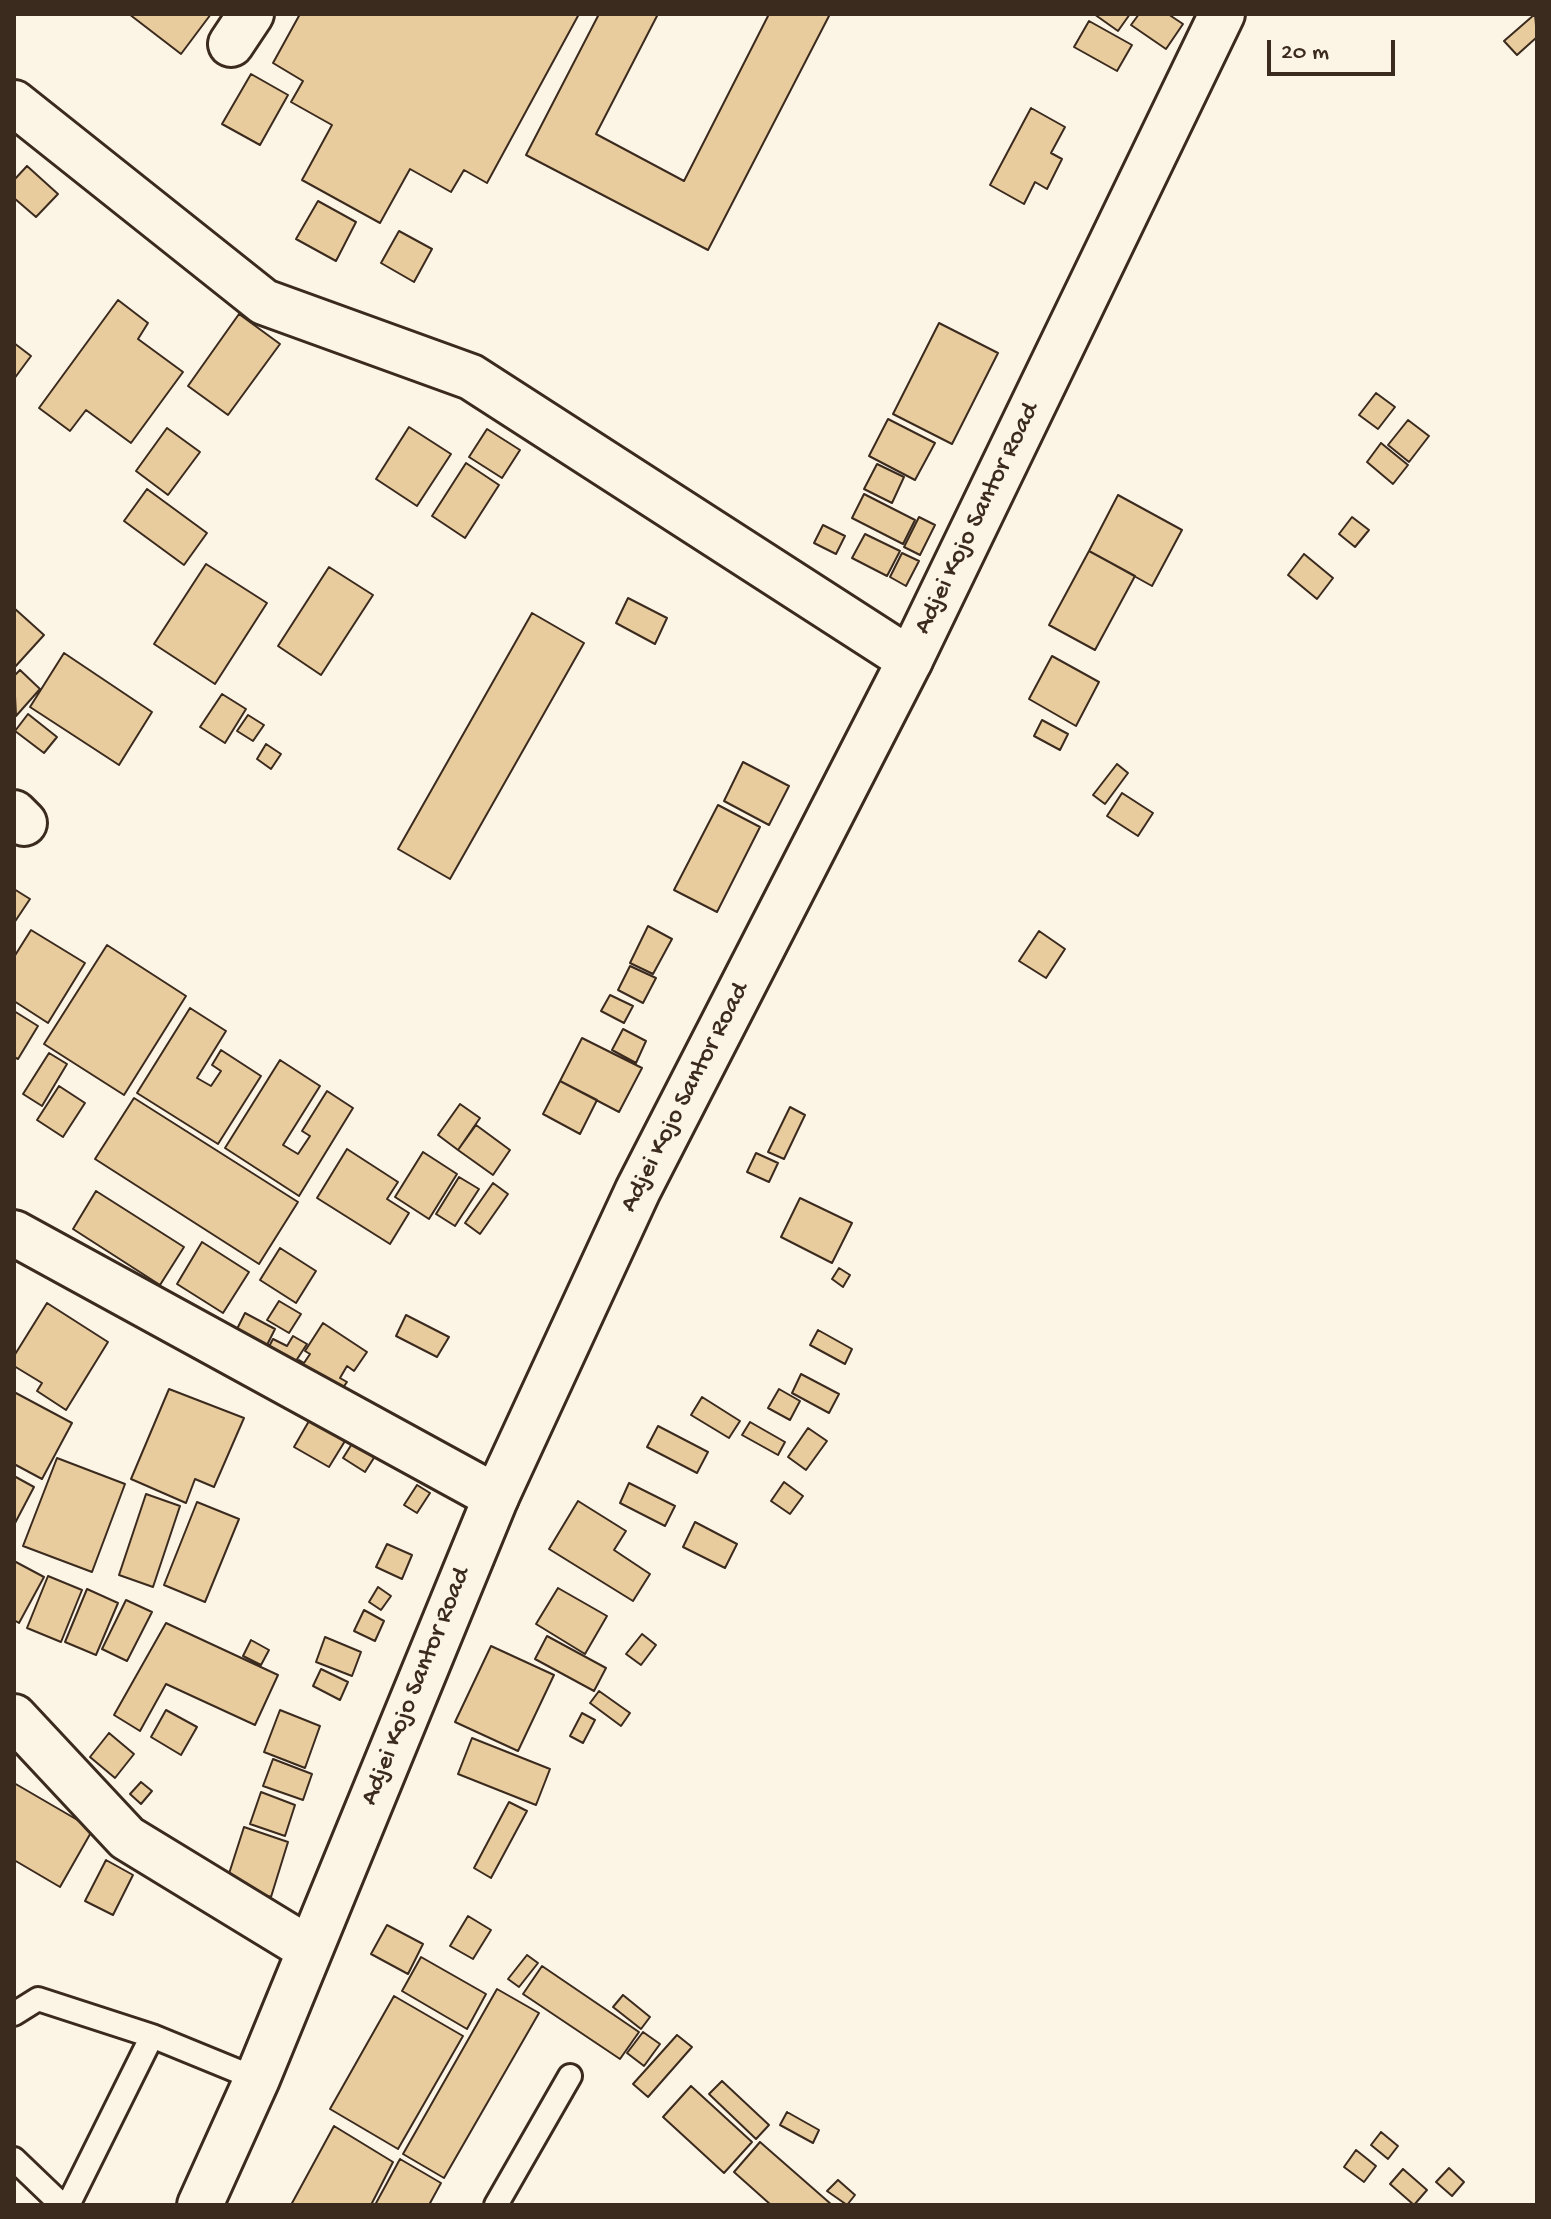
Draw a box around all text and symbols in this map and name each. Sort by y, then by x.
scale bar [1271,24,1399,74]
text: 20 m [1281,39,1329,68]
street label: Adjei Kojo Santor Road [908,398,1048,640]
street label: Adjei Kojo Santor Road [615,978,757,1218]
street label: Adjei Kojo Santor Road [355,1564,479,1810]

